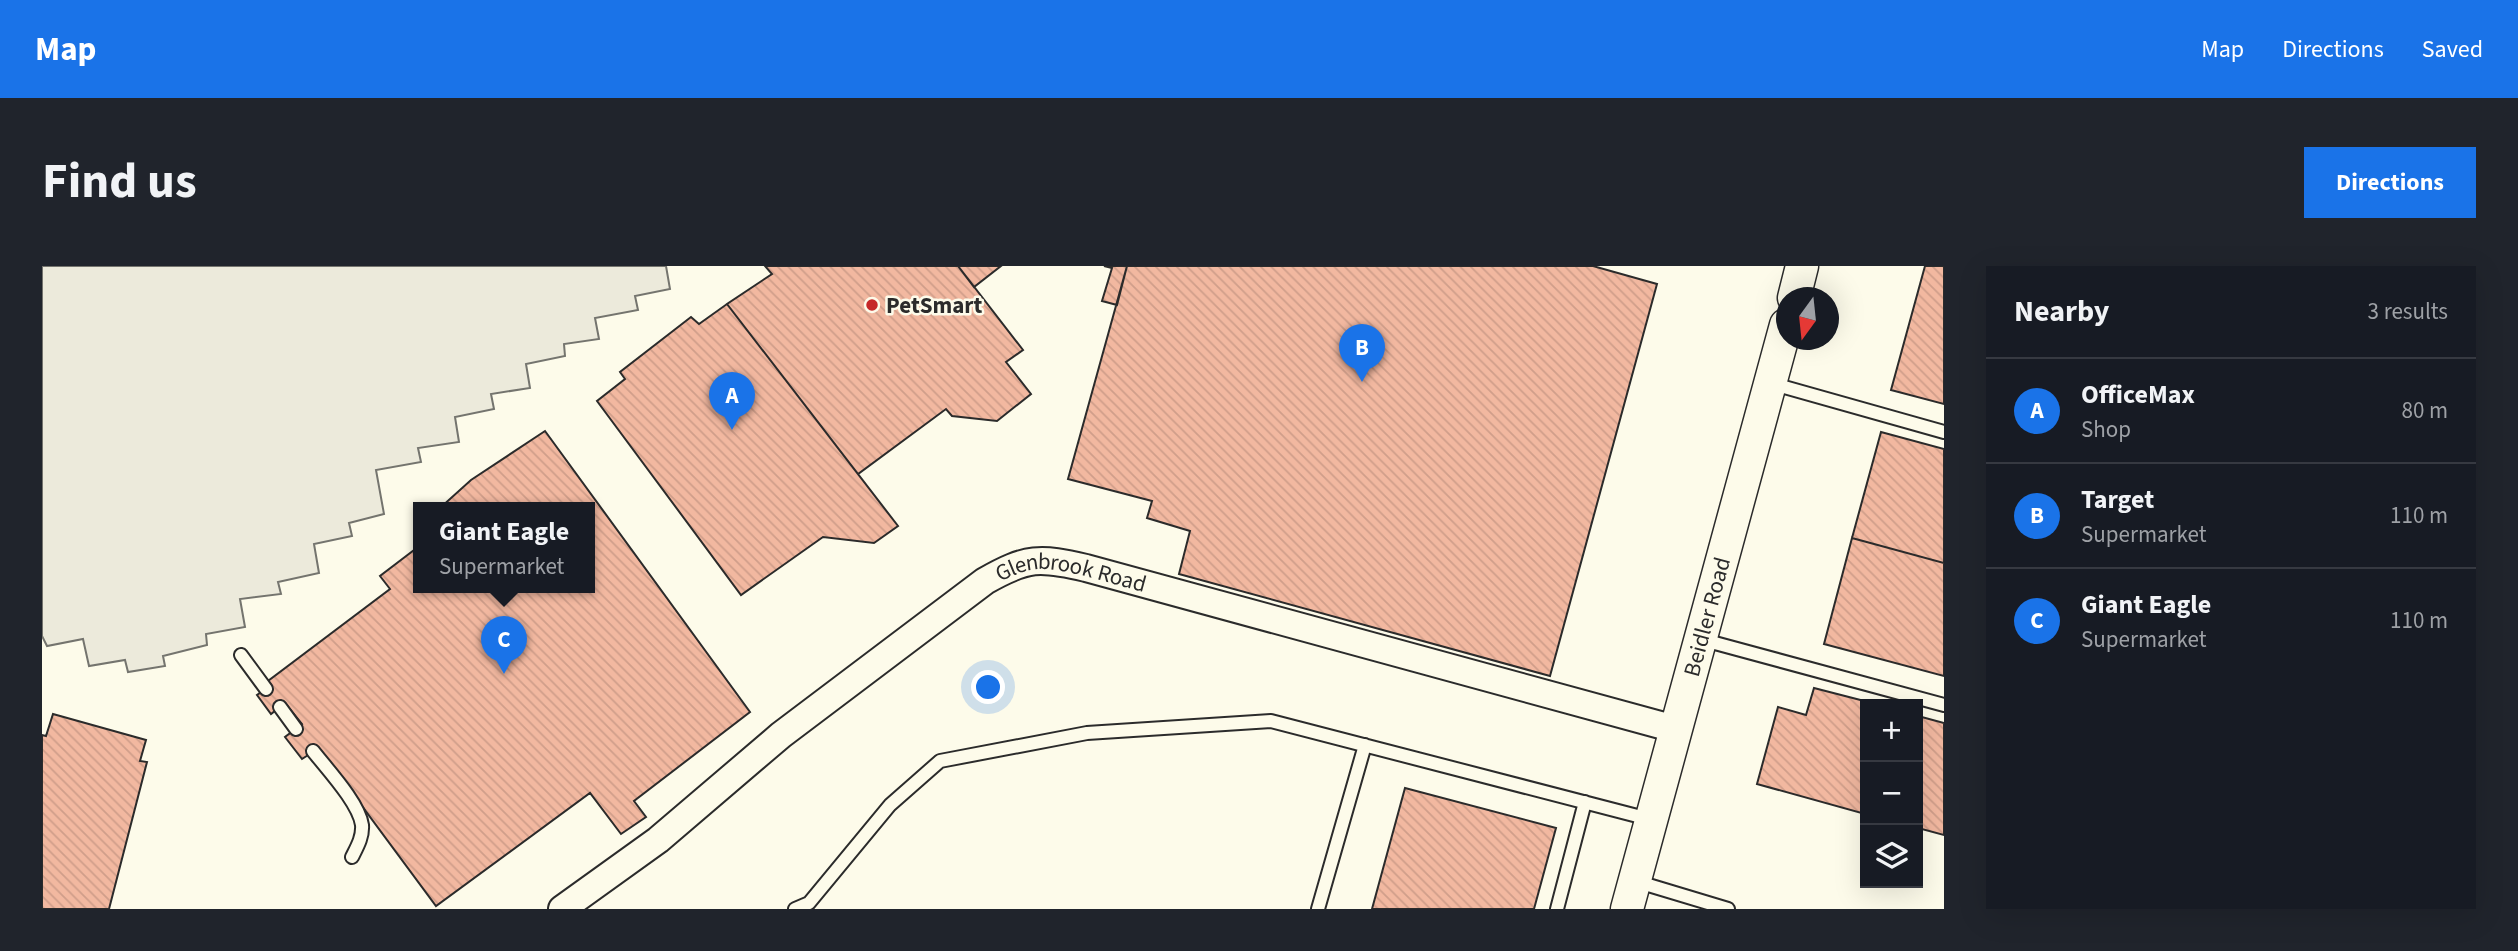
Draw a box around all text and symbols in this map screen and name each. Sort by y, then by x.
text: Map [35,26,96,73]
text: Map [2201,32,2244,67]
text: Directions [2282,32,2384,67]
text: Saved [2422,32,2483,67]
text: Find us [42,147,197,217]
button: Directions [2304,147,2476,218]
north arrow [1776,287,1839,350]
place label: PetSmart [886,289,982,322]
text: Nearby [2014,290,2109,333]
text: 3 results [2368,295,2448,328]
marker: PetSmart [864,297,880,313]
pin: B [1339,324,1385,382]
pin: A [709,372,755,430]
text: OfficeMax [2081,376,2195,413]
text: A [2030,394,2044,427]
text: 80 m [2401,394,2448,427]
text: Shop [2081,413,2131,446]
text: Target [2081,481,2154,518]
text: B [2030,499,2044,532]
text: 110 m [2390,499,2448,532]
popup [413,502,595,593]
text: Giant Eagle [439,513,569,550]
text: Supermarket [2081,518,2207,551]
street label: Glenbrook Road [990,545,1150,601]
text: Supermarket [439,550,564,583]
street label: Beidler Road [1675,553,1739,680]
text: Giant Eagle [2081,586,2211,623]
text: C [2030,604,2044,637]
text: 110 m [2390,604,2448,637]
pin: C [481,616,527,674]
text: Supermarket [2081,623,2207,656]
your location [971,670,1005,704]
map controls [1860,699,1923,888]
button: + [1860,699,1923,762]
button: − [1860,762,1923,825]
button: layers [1860,825,1923,888]

